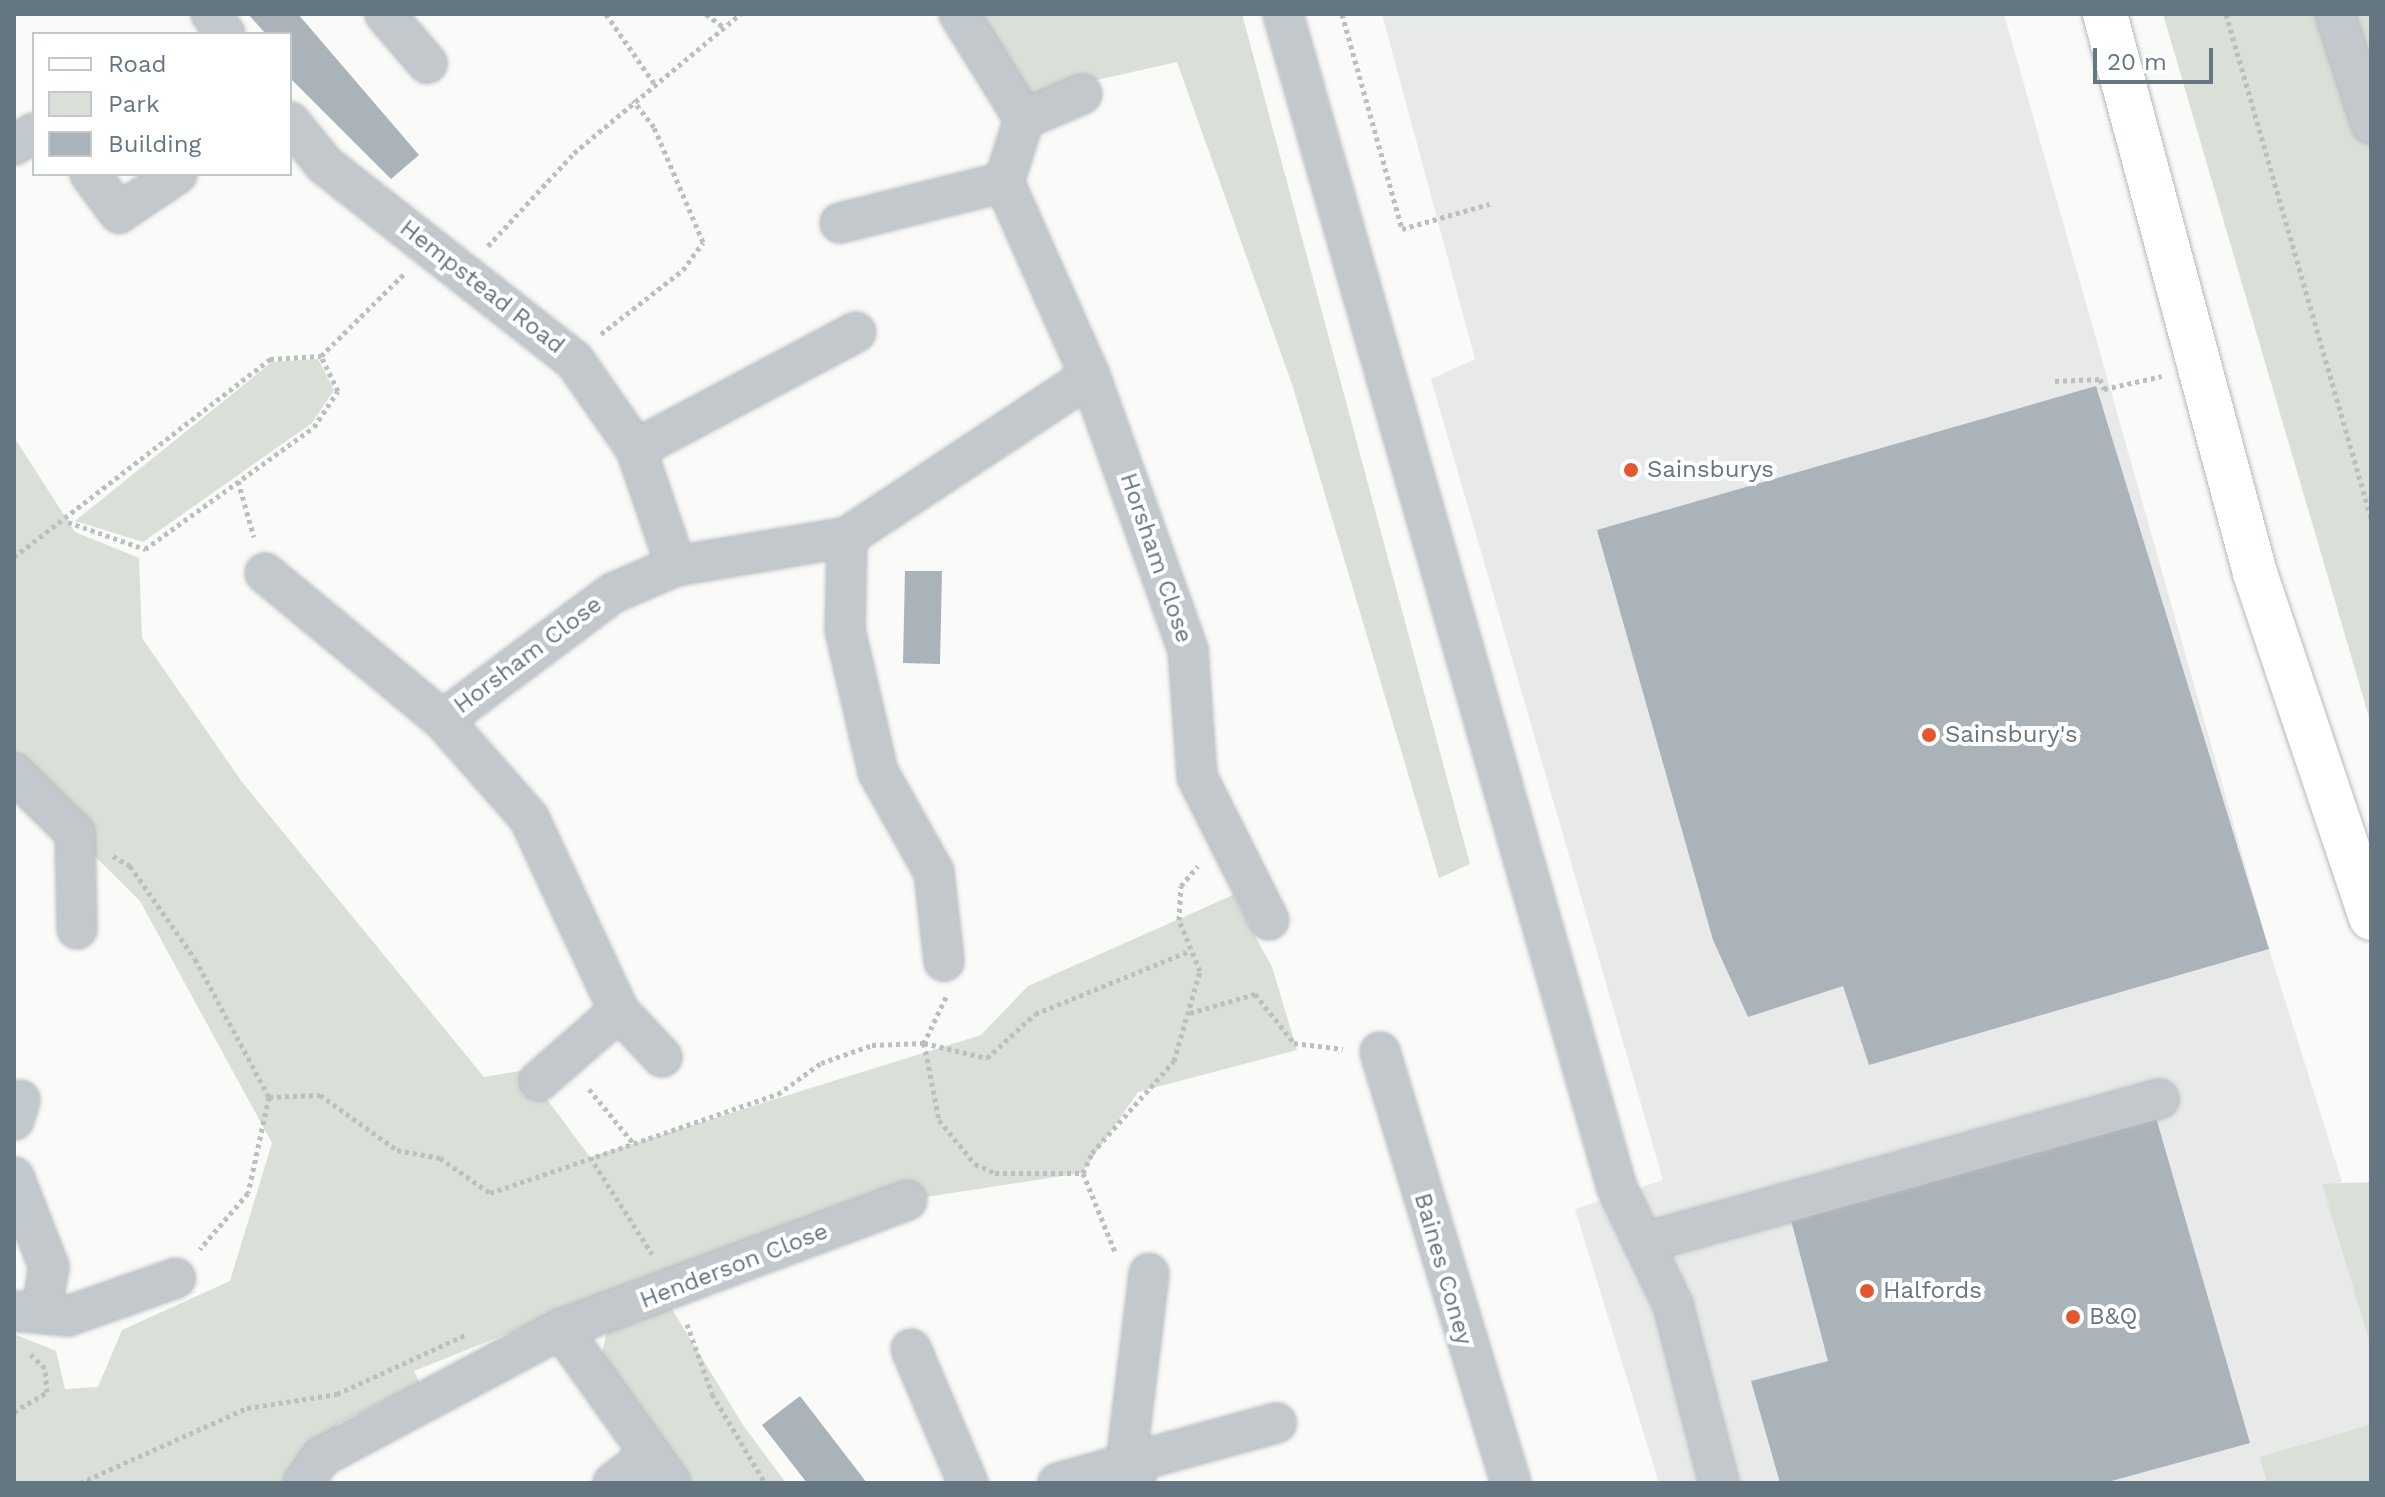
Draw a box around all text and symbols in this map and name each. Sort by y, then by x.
legend [32,32,292,176]
scale bar [2097,32,2217,82]
text: 20 m [2107,48,2167,76]
text: Road [108,50,167,78]
text: Park [108,90,160,118]
text: Building [108,130,201,158]
street label: Hempstead Road [394,214,570,360]
place label: Sainsburys [1647,456,1774,484]
marker: Sainsburys [1622,461,1640,479]
street label: Horsham Close [1113,469,1199,647]
street label: Horsham Close [448,590,608,720]
place label: Sainsbury's [1945,721,2078,749]
marker: Sainsbury's [1920,726,1938,744]
street label: Baines Coney [1408,1190,1478,1348]
street label: Henderson Close [636,1217,832,1315]
place label: Halfords [1883,1277,1982,1305]
marker: Halfords [1858,1282,1876,1300]
place label: B&Q [2089,1303,2138,1331]
marker: B&Q [2064,1308,2082,1326]

